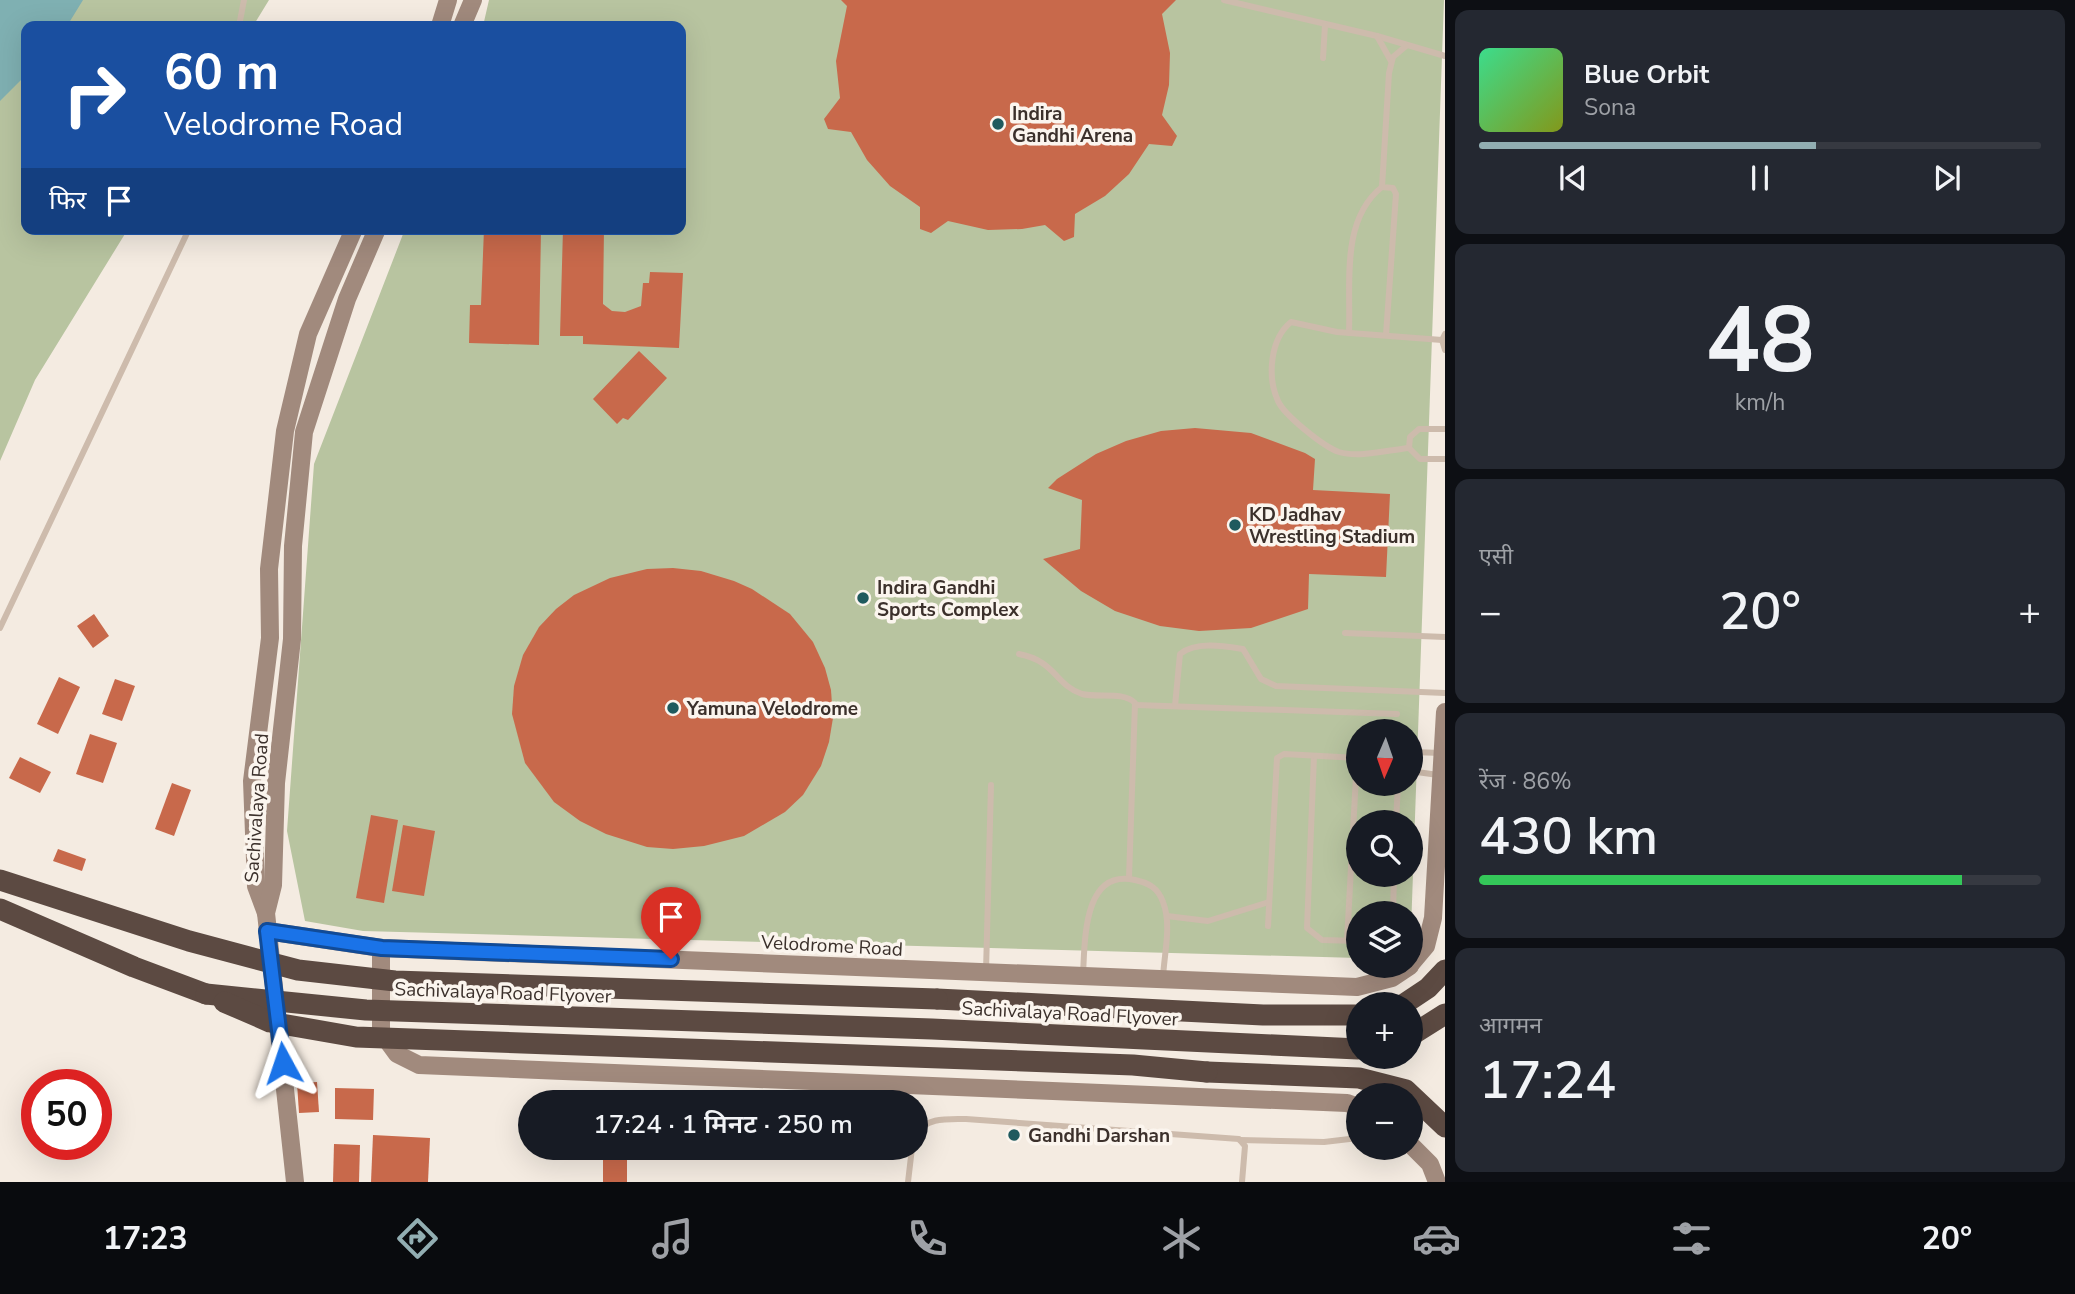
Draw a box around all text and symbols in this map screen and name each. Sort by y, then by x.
text: 60 m [164,39,279,106]
icon: right [49,49,140,140]
text: Blue Orbit [1584,57,1709,92]
text: Sona [1584,92,1636,123]
place label: Indira Gandhi Arena [1012,101,1133,149]
text: Velodrome Road [164,103,403,146]
marker: Indira Gandhi Arena [990,116,1006,132]
icon: previous [1554,159,1592,197]
icon: pause [1741,159,1779,197]
icon: next [1928,159,1966,197]
icon: arrive [100,182,138,220]
text: फिर [49,183,86,218]
text: 48 [1705,279,1815,403]
text: km/h [1735,387,1785,418]
place label: KD Jadhav Wrestling Stadium [1249,502,1415,550]
marker: KD Jadhav Wrestling Stadium [1227,517,1243,533]
text: एसी [1479,541,1513,572]
place label: Indira Gandhi Sports Complex [877,575,1019,623]
text: 20° [1719,576,1801,647]
text: − [1479,587,1502,638]
text: + [2018,587,2041,638]
marker: Indira Gandhi Sports Complex [855,590,871,606]
place label: Yamuna Velodrome [686,696,858,722]
marker: Yamuna Velodrome [665,700,681,716]
north arrow [1346,719,1423,796]
map controls [1346,719,1423,1160]
street label: Sachivalaya Road [239,732,275,884]
text: रेंज · 86% [1479,766,1572,797]
text: 430 km [1479,801,1658,872]
button: search [1346,810,1423,887]
pin [641,887,701,959]
icon: arrive [652,898,690,936]
button: layers [1346,901,1423,978]
street label: Velodrome Road [759,929,904,963]
street label: Sachivalaya Road Flyover [394,976,612,1010]
button: + [1346,992,1423,1069]
street label: Sachivalaya Road Flyover [961,995,1179,1033]
text: आगमन [1479,1010,1542,1041]
position arrow [246,1026,320,1100]
text: 17:24 [1479,1045,1616,1116]
speed limit sign: 50 [21,1069,112,1160]
button: − [1346,1083,1423,1160]
text: 17:24 · 1 मिनट · 250 m [593,1107,853,1142]
place label: Gandhi Darshan [1028,1123,1170,1149]
marker: Gandhi Darshan [1006,1127,1022,1143]
icon: directions [393,1214,442,1263]
icon: music [648,1214,697,1263]
icon: phone [903,1214,952,1263]
icon: climate [1157,1214,1206,1263]
icon: car [1412,1214,1461,1263]
icon: filters [1667,1214,1716,1263]
text: 17:23 [103,1217,188,1260]
text: 20° [1922,1217,1972,1260]

